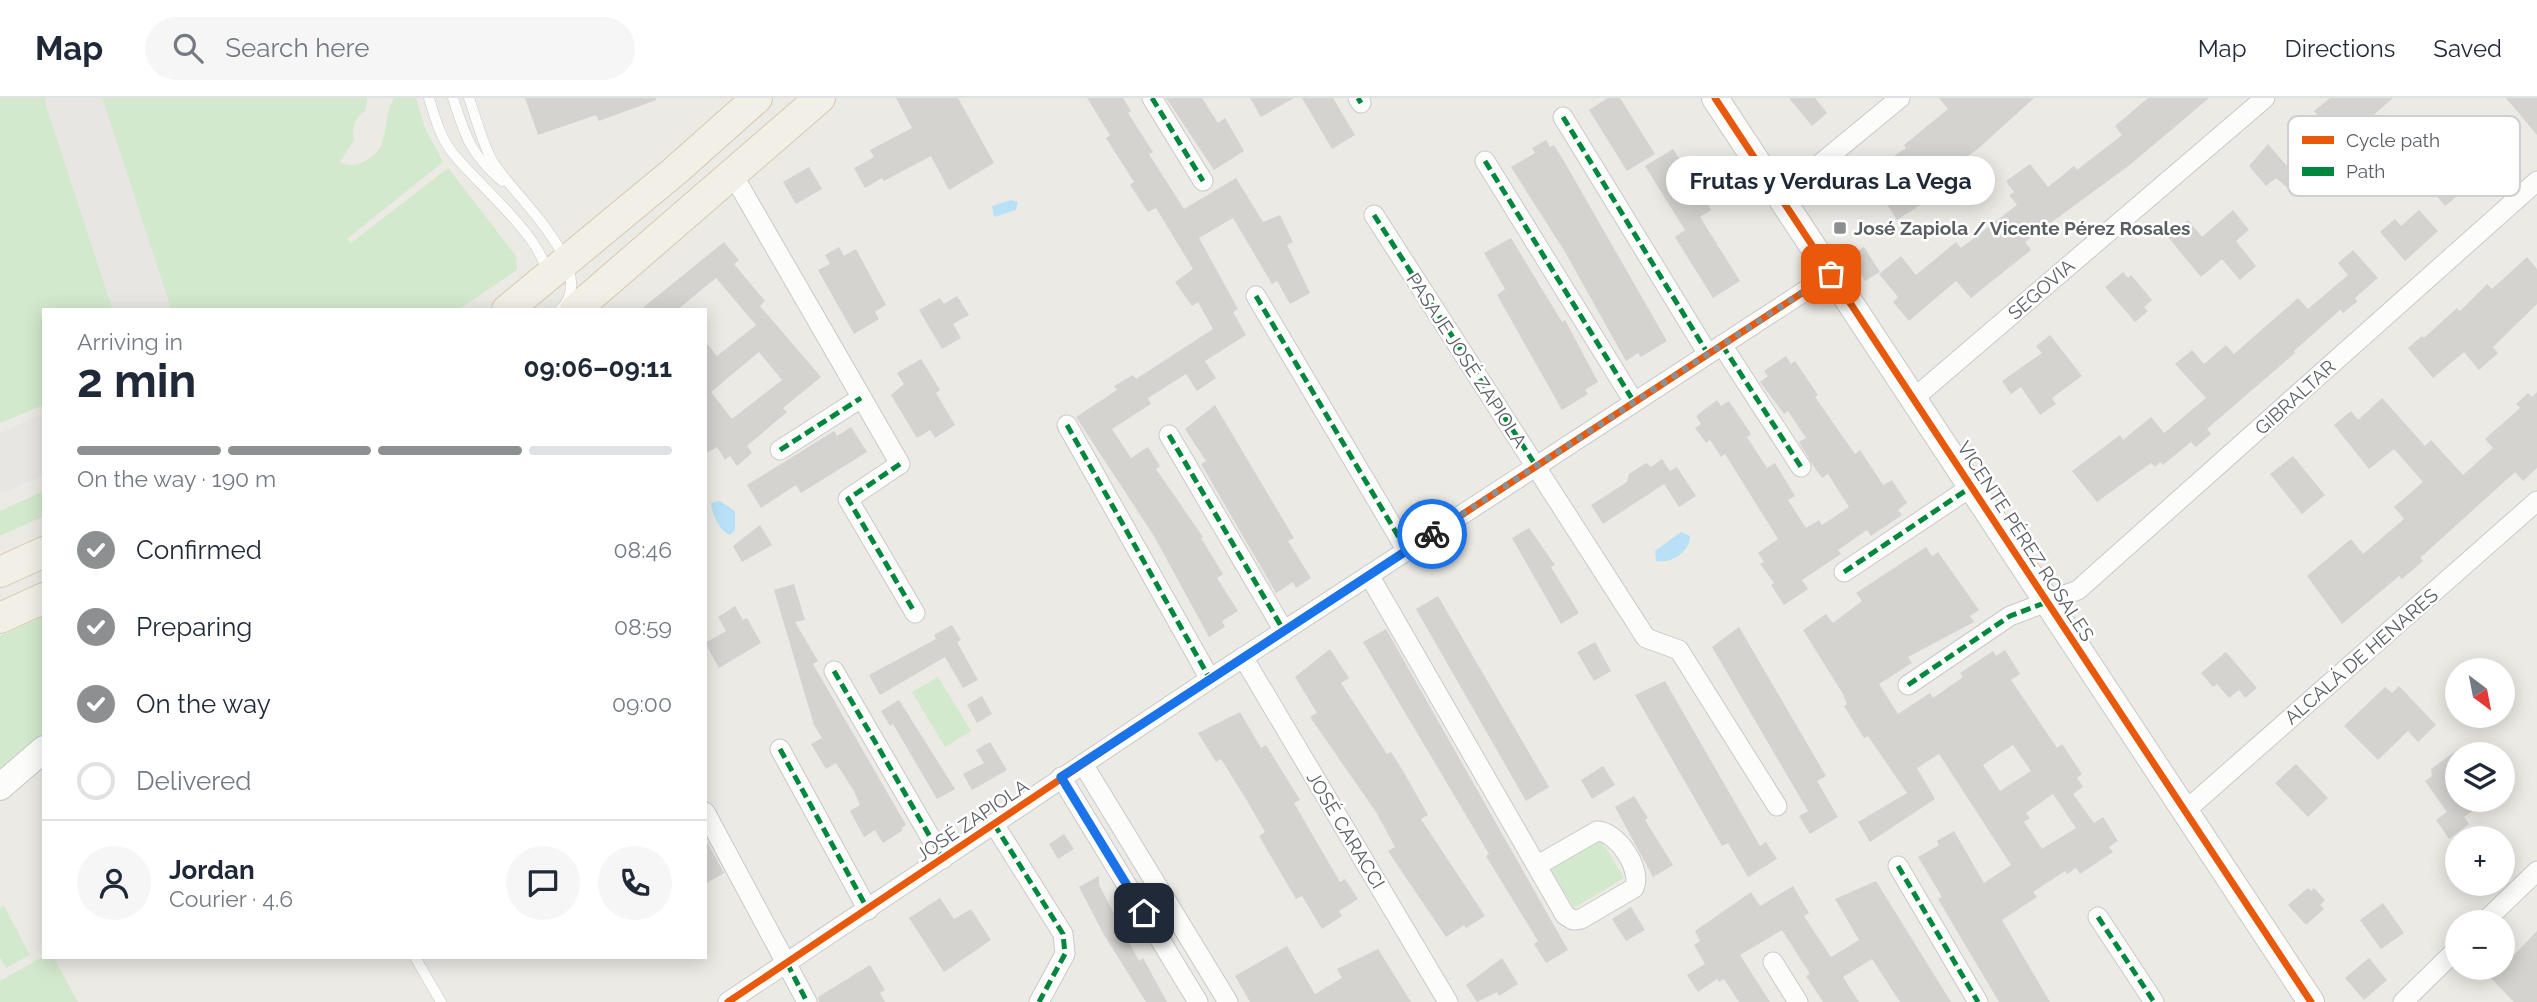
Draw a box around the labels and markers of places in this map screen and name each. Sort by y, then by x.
callout: Frutas y Verduras La Vega [1666,155,1996,204]
place label: José Zapiola / Vicente Pérez Rosales [1854,217,2190,239]
marker: José Zapiola / Vicente Pérez Rosales [1832,220,1848,236]
pin [1801,244,1861,304]
pin [1114,883,1174,943]

